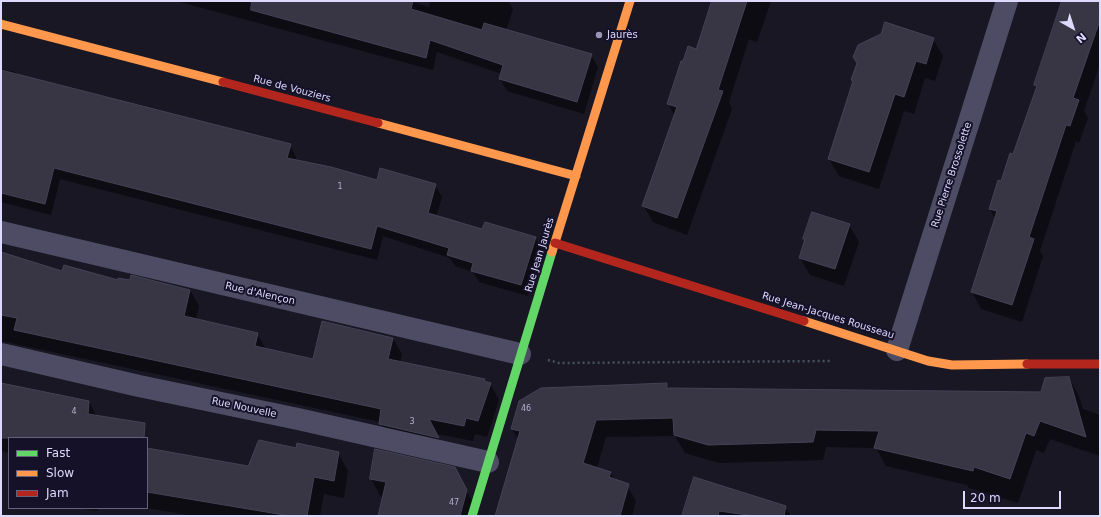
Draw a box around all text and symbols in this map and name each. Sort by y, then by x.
north arrow [1053,8,1093,48]
place label: Jaurès [607,29,638,41]
marker: Jaurès [594,30,604,40]
text: N [1073,30,1089,46]
street label: Rue de Vouziers [252,73,332,105]
street label: Rue Pierre Brossolette [929,121,975,229]
house number: 1 [337,182,343,192]
street label: Rue Jean Jaurès [523,216,557,294]
street label: Rue d'Alençon [224,280,296,308]
street label: Rue Jean-Jacques Rousseau [760,290,896,342]
street label: Rue Nouvelle [211,395,277,421]
house number: 46 [521,404,531,414]
house number: 4 [71,407,77,417]
house number: 3 [409,417,415,427]
legend [8,437,148,509]
text: Fast [46,446,70,460]
text: Slow [46,466,74,480]
scale bar [965,483,1063,509]
text: Jam [46,486,69,500]
text: 20 m [970,491,1001,505]
house number: 47 [449,498,459,508]

